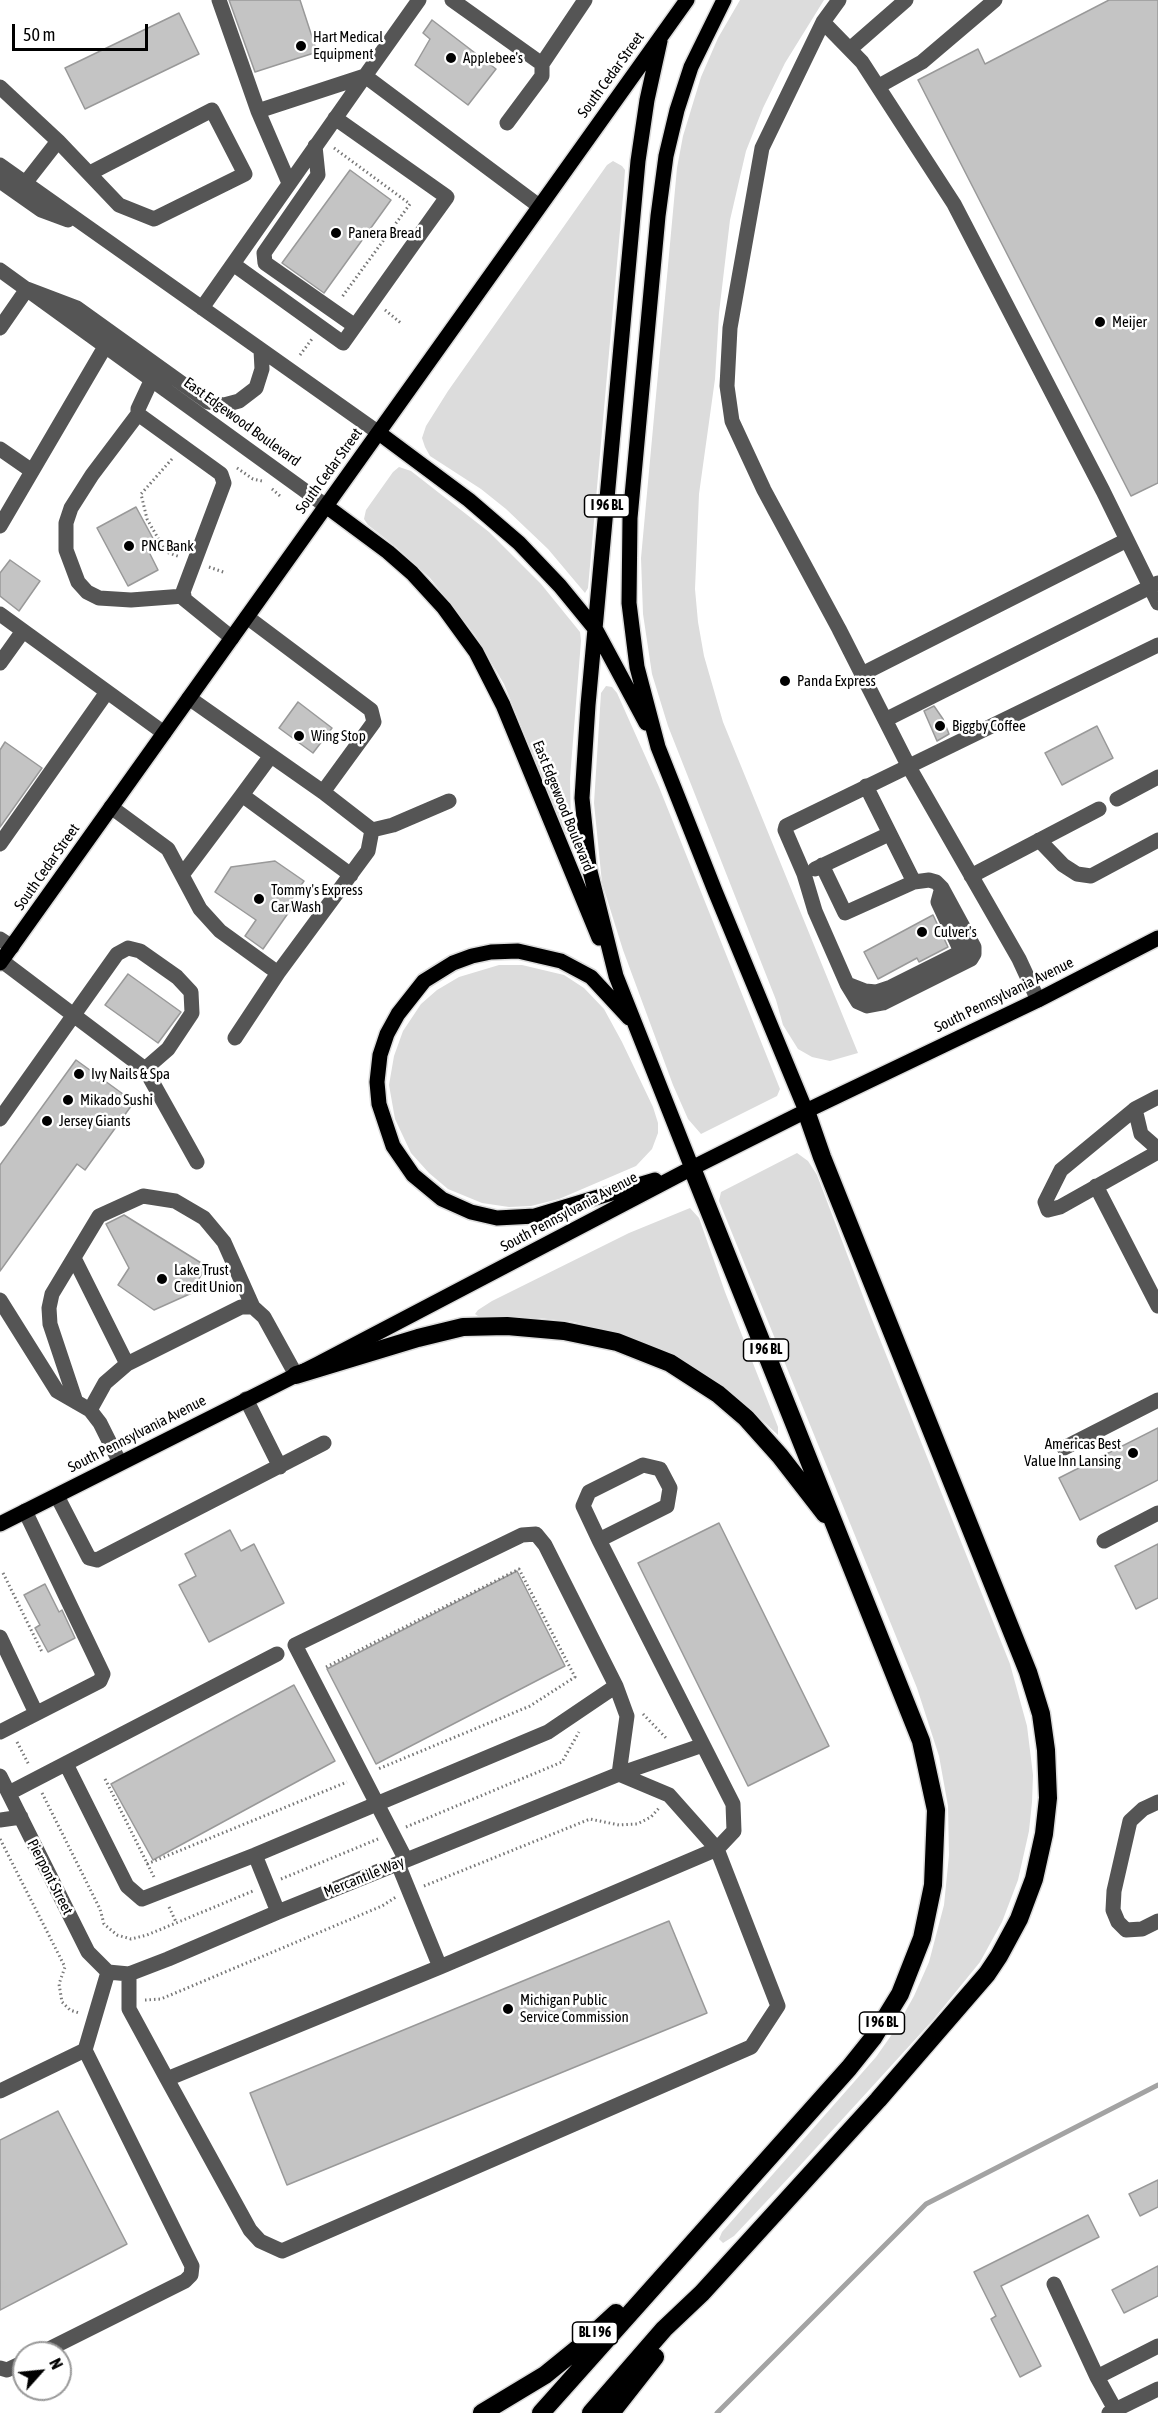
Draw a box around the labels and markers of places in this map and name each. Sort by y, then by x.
place label: Hart Medical Equipment [313,28,383,63]
marker: Hart Medical Equipment [294,39,308,53]
place label: Applebee's [463,49,523,67]
marker: Applebee's [444,51,458,65]
place label: Panera Bread [348,224,422,242]
marker: Panera Bread [329,226,343,240]
place label: Meijer [1112,313,1147,331]
marker: Meijer [1093,315,1107,329]
place label: PNC Bank [141,537,194,555]
marker: PNC Bank [122,539,136,553]
place label: Panda Express [797,672,876,690]
marker: Panda Express [778,674,792,688]
place label: Biggby Coffee [952,717,1026,735]
marker: Biggby Coffee [933,719,947,733]
place label: Wing Stop [311,727,366,745]
marker: Wing Stop [292,729,306,743]
place label: Tommy's Express Car Wash [271,881,363,916]
marker: Tommy's Express Car Wash [252,892,266,906]
place label: Culver's [934,923,977,941]
marker: Culver's [915,925,929,939]
place label: Ivy Nails & Spa [91,1065,170,1083]
marker: Ivy Nails & Spa [72,1067,86,1081]
place label: Mikado Sushi [80,1091,153,1109]
marker: Mikado Sushi [61,1093,75,1107]
place label: Jersey Giants [59,1112,130,1130]
marker: Jersey Giants [40,1114,54,1128]
place label: Lake Trust Credit Union [174,1261,243,1296]
marker: Lake Trust Credit Union [155,1272,169,1286]
place label: Americas Best Value Inn Lansing [1024,1435,1121,1470]
marker: Americas Best Value Inn Lansing [1126,1446,1140,1460]
place label: Michigan Public Service Commission [520,1991,629,2026]
marker: Michigan Public Service Commission [501,2002,515,2016]

